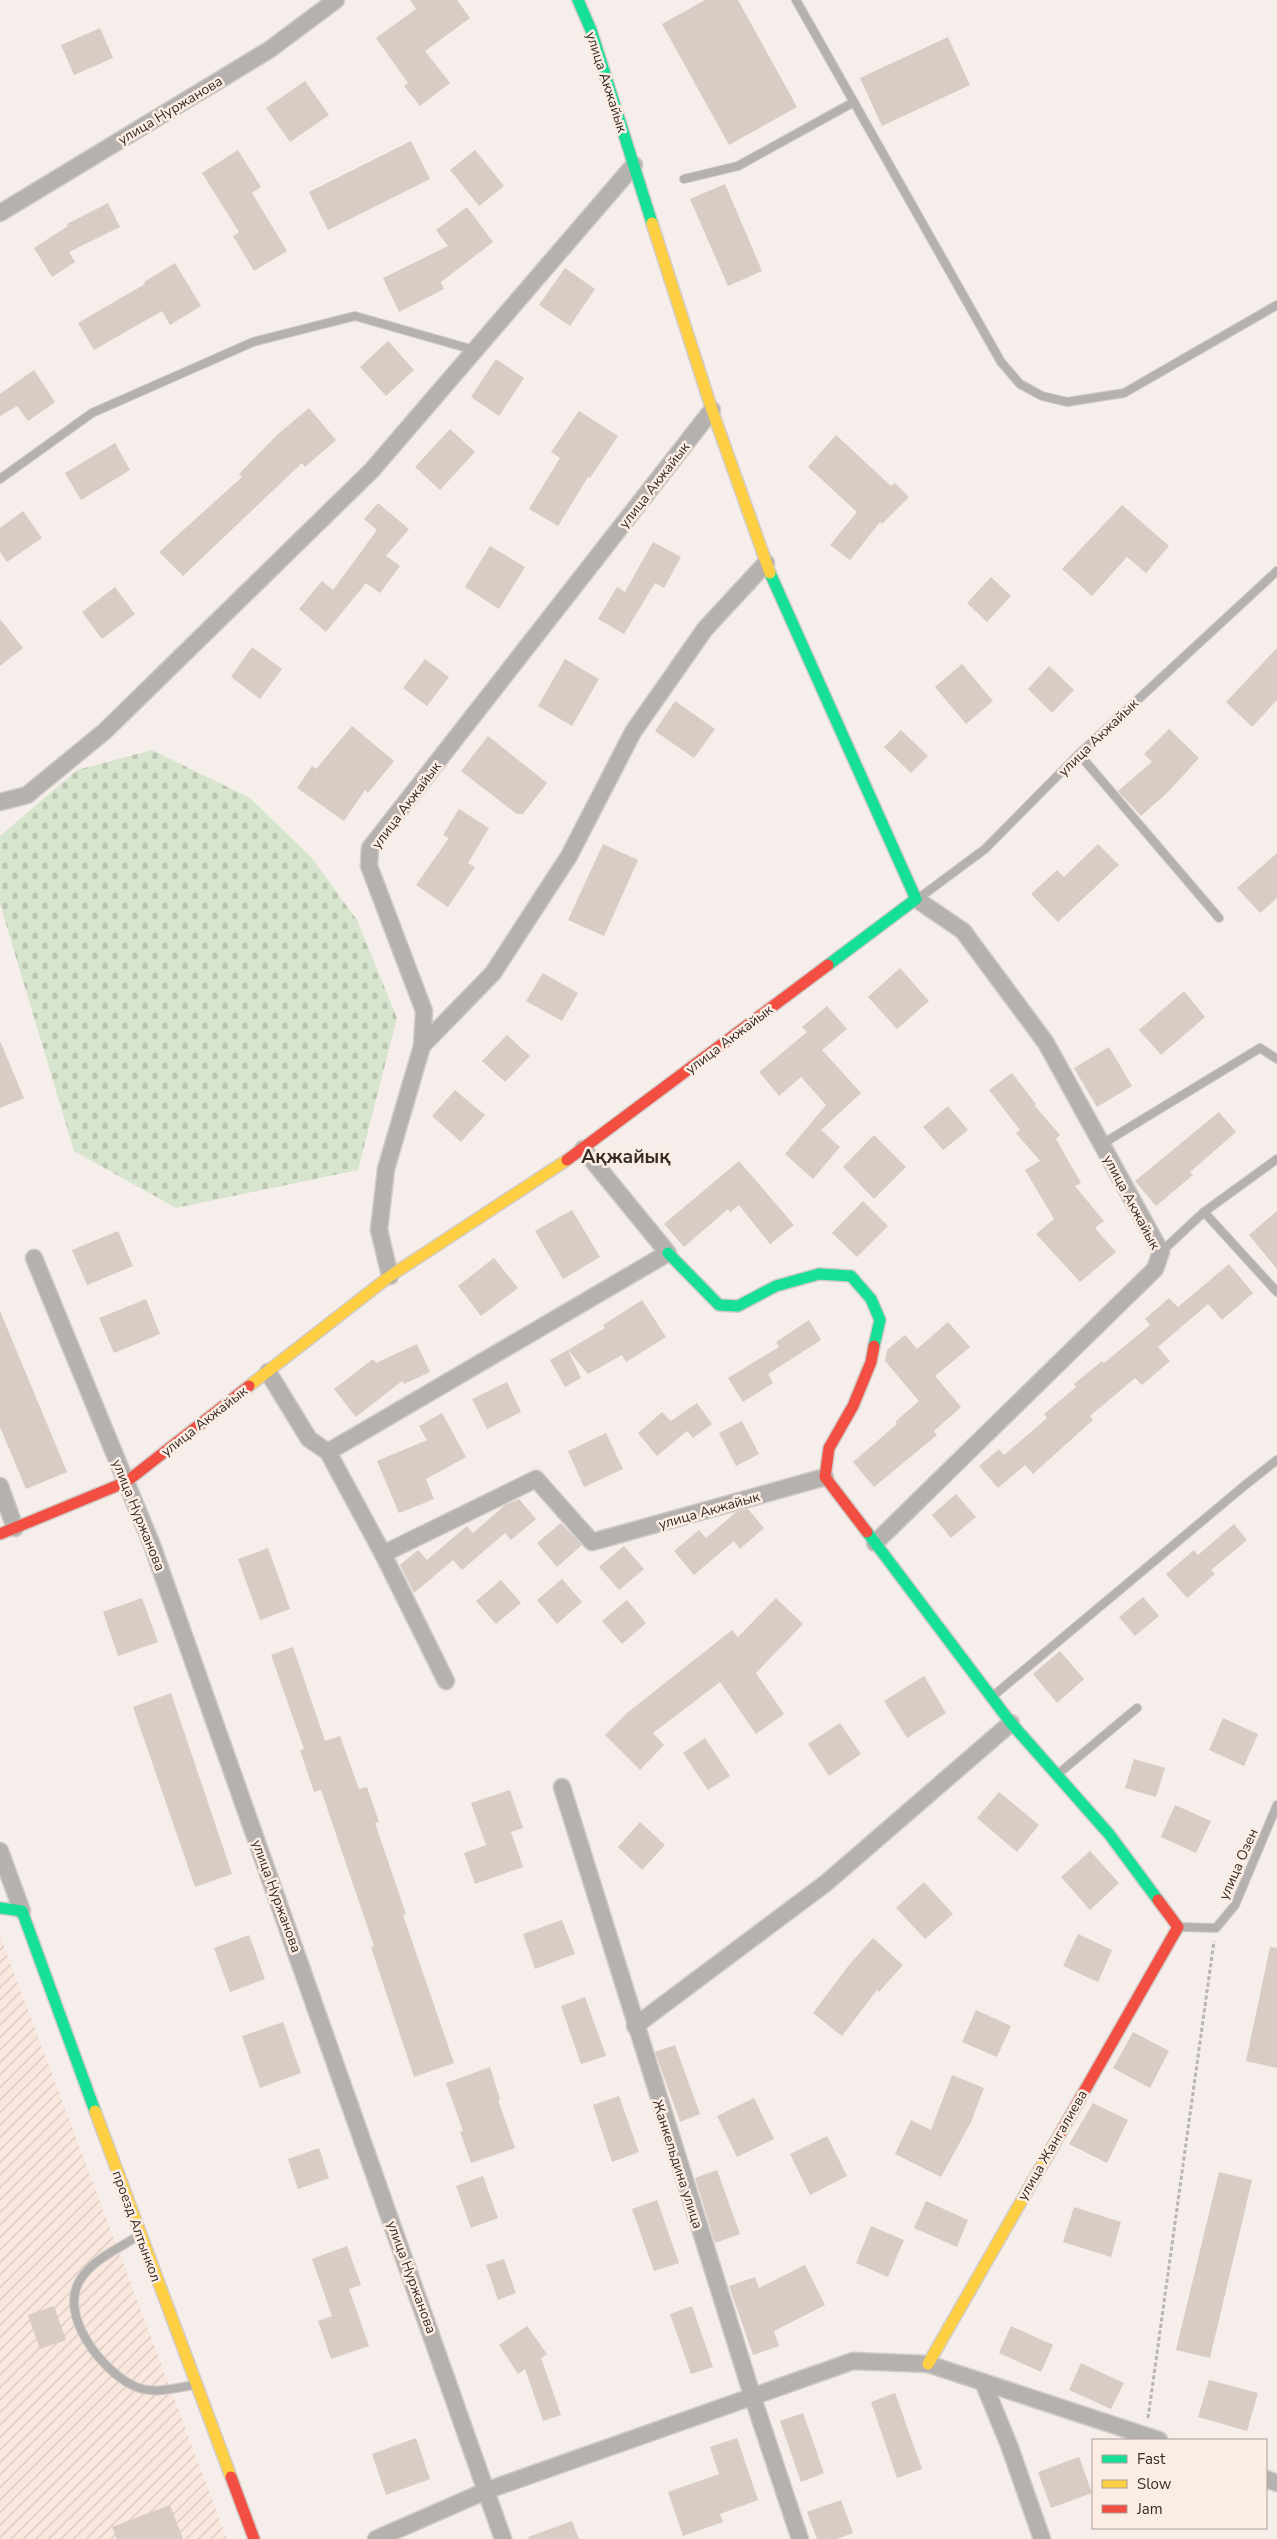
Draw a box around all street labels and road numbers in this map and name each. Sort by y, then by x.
street label: улица Акжайык [581,30,632,135]
street label: улица Нуржанова [114,72,226,149]
street label: улица Акжайык [615,438,694,532]
street label: улица Акжайык [1054,694,1143,780]
street label: улица Акжайык [367,757,446,853]
street label: улица Акжайык [682,1000,777,1078]
street label: улица Акжайык [1099,1152,1165,1253]
street label: улица Акжайык [157,1381,252,1461]
street label: улица Нуржанова [107,1457,170,1574]
street label: улица Акжайык [656,1487,763,1534]
street label: улица Озен [1214,1826,1263,1903]
street label: улица Нуржанова [247,1837,306,1955]
street label: улица Жангалиева [1013,2087,1092,2204]
street label: Жанкельдина улица [648,2097,707,2231]
street label: проезд Алтынкол [108,2168,165,2284]
street label: улица Нуржанова [382,2218,441,2336]

